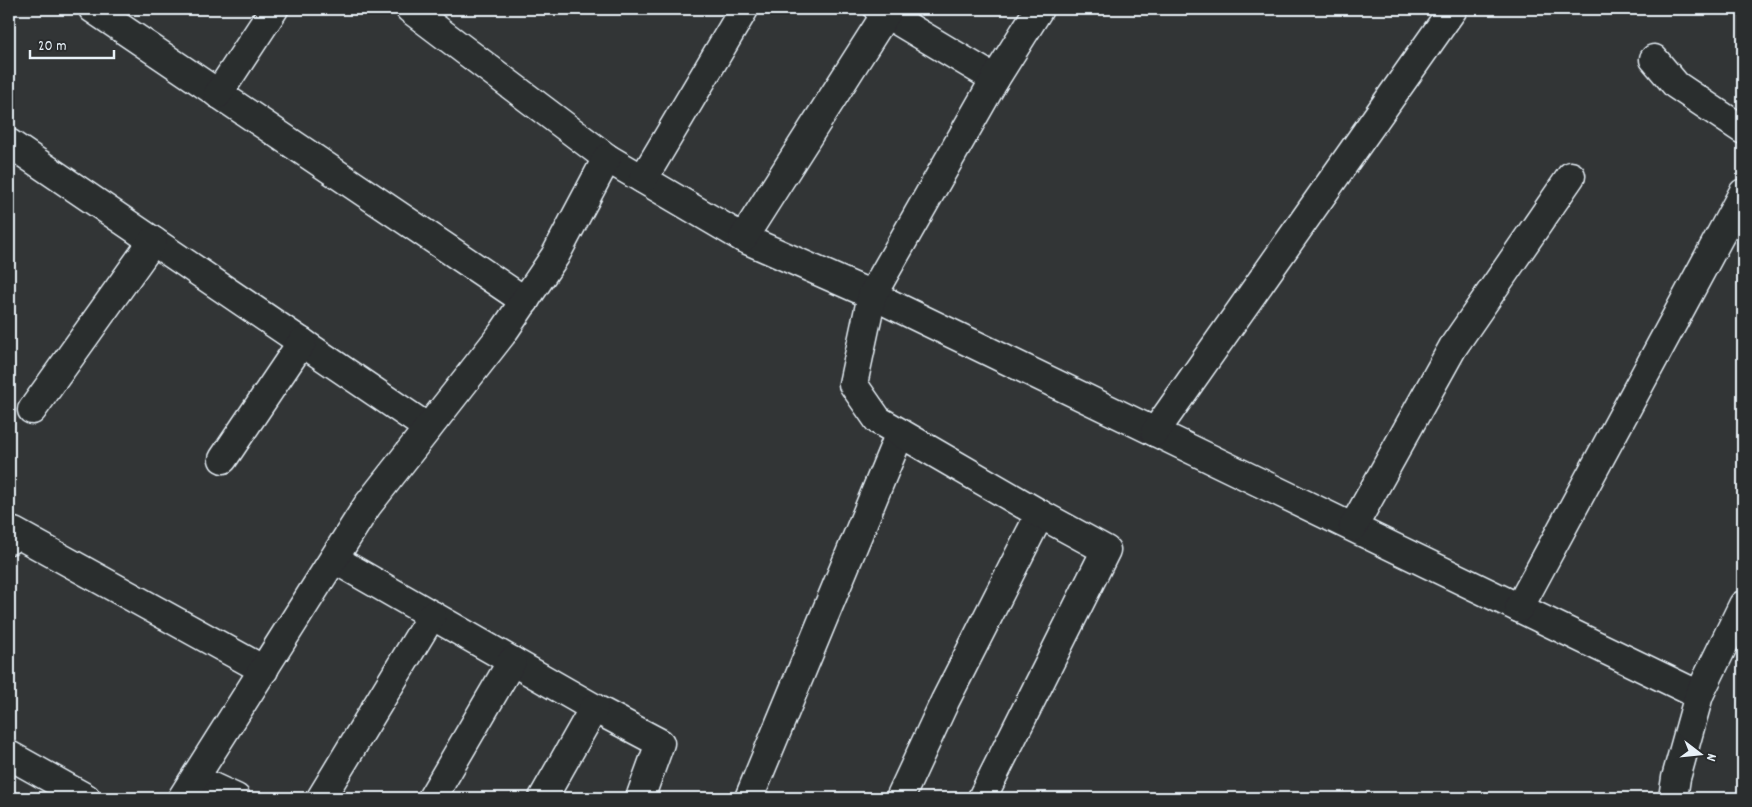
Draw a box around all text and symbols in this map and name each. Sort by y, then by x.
scale bar [30,28,114,60]
text: 20 m [38,36,66,58]
north arrow [1674,730,1724,780]
text: N [1700,751,1721,763]

